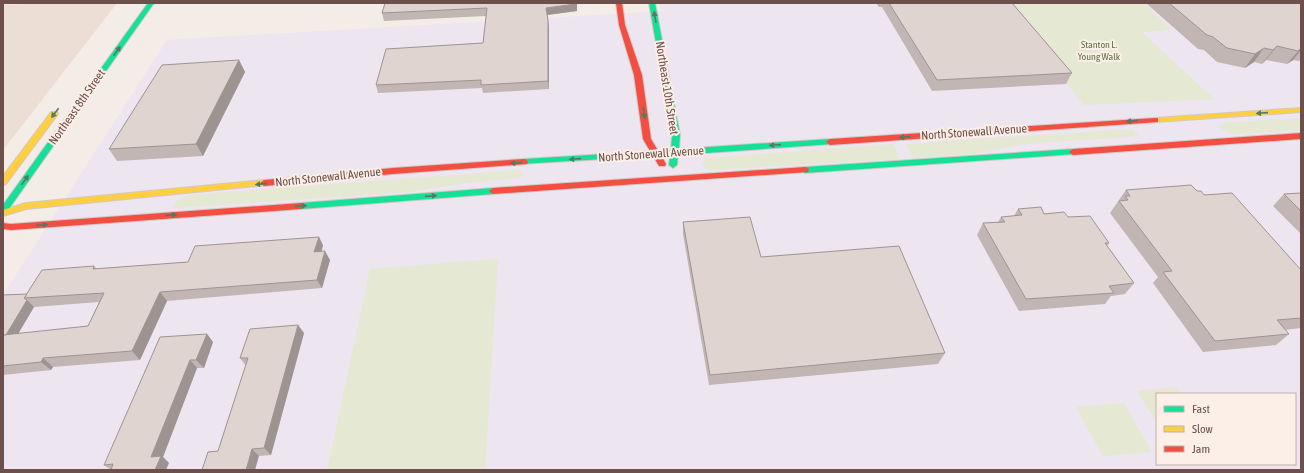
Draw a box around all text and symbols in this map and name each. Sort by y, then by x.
one-way arrow [652,11,658,24]
park label: Stanton L. Young Walk [1078,39,1121,62]
street label: Northeast 10th Street [653,40,681,136]
one-way arrow [113,45,121,56]
street label: Northeast 8th Street [46,66,108,147]
one-way arrow [51,107,59,118]
one-way arrow [641,107,647,119]
one-way arrow [1256,109,1268,116]
one-way arrow [1126,117,1138,124]
street label: North Stonewall Avenue [921,121,1027,143]
one-way arrow [899,133,911,140]
one-way arrow [769,142,781,149]
street label: North Stonewall Avenue [598,143,704,165]
one-way arrow [569,155,581,162]
one-way arrow [510,159,522,166]
street label: North Stonewall Avenue [275,164,381,190]
one-way arrow [21,174,29,185]
one-way arrow [255,180,267,187]
one-way arrow [425,193,437,200]
one-way arrow [295,202,307,209]
one-way arrow [165,212,178,219]
one-way arrow [36,222,48,229]
legend [1156,393,1296,465]
text: Fast [1192,402,1210,416]
text: Slow [1192,422,1213,436]
text: Jam [1192,442,1210,456]

